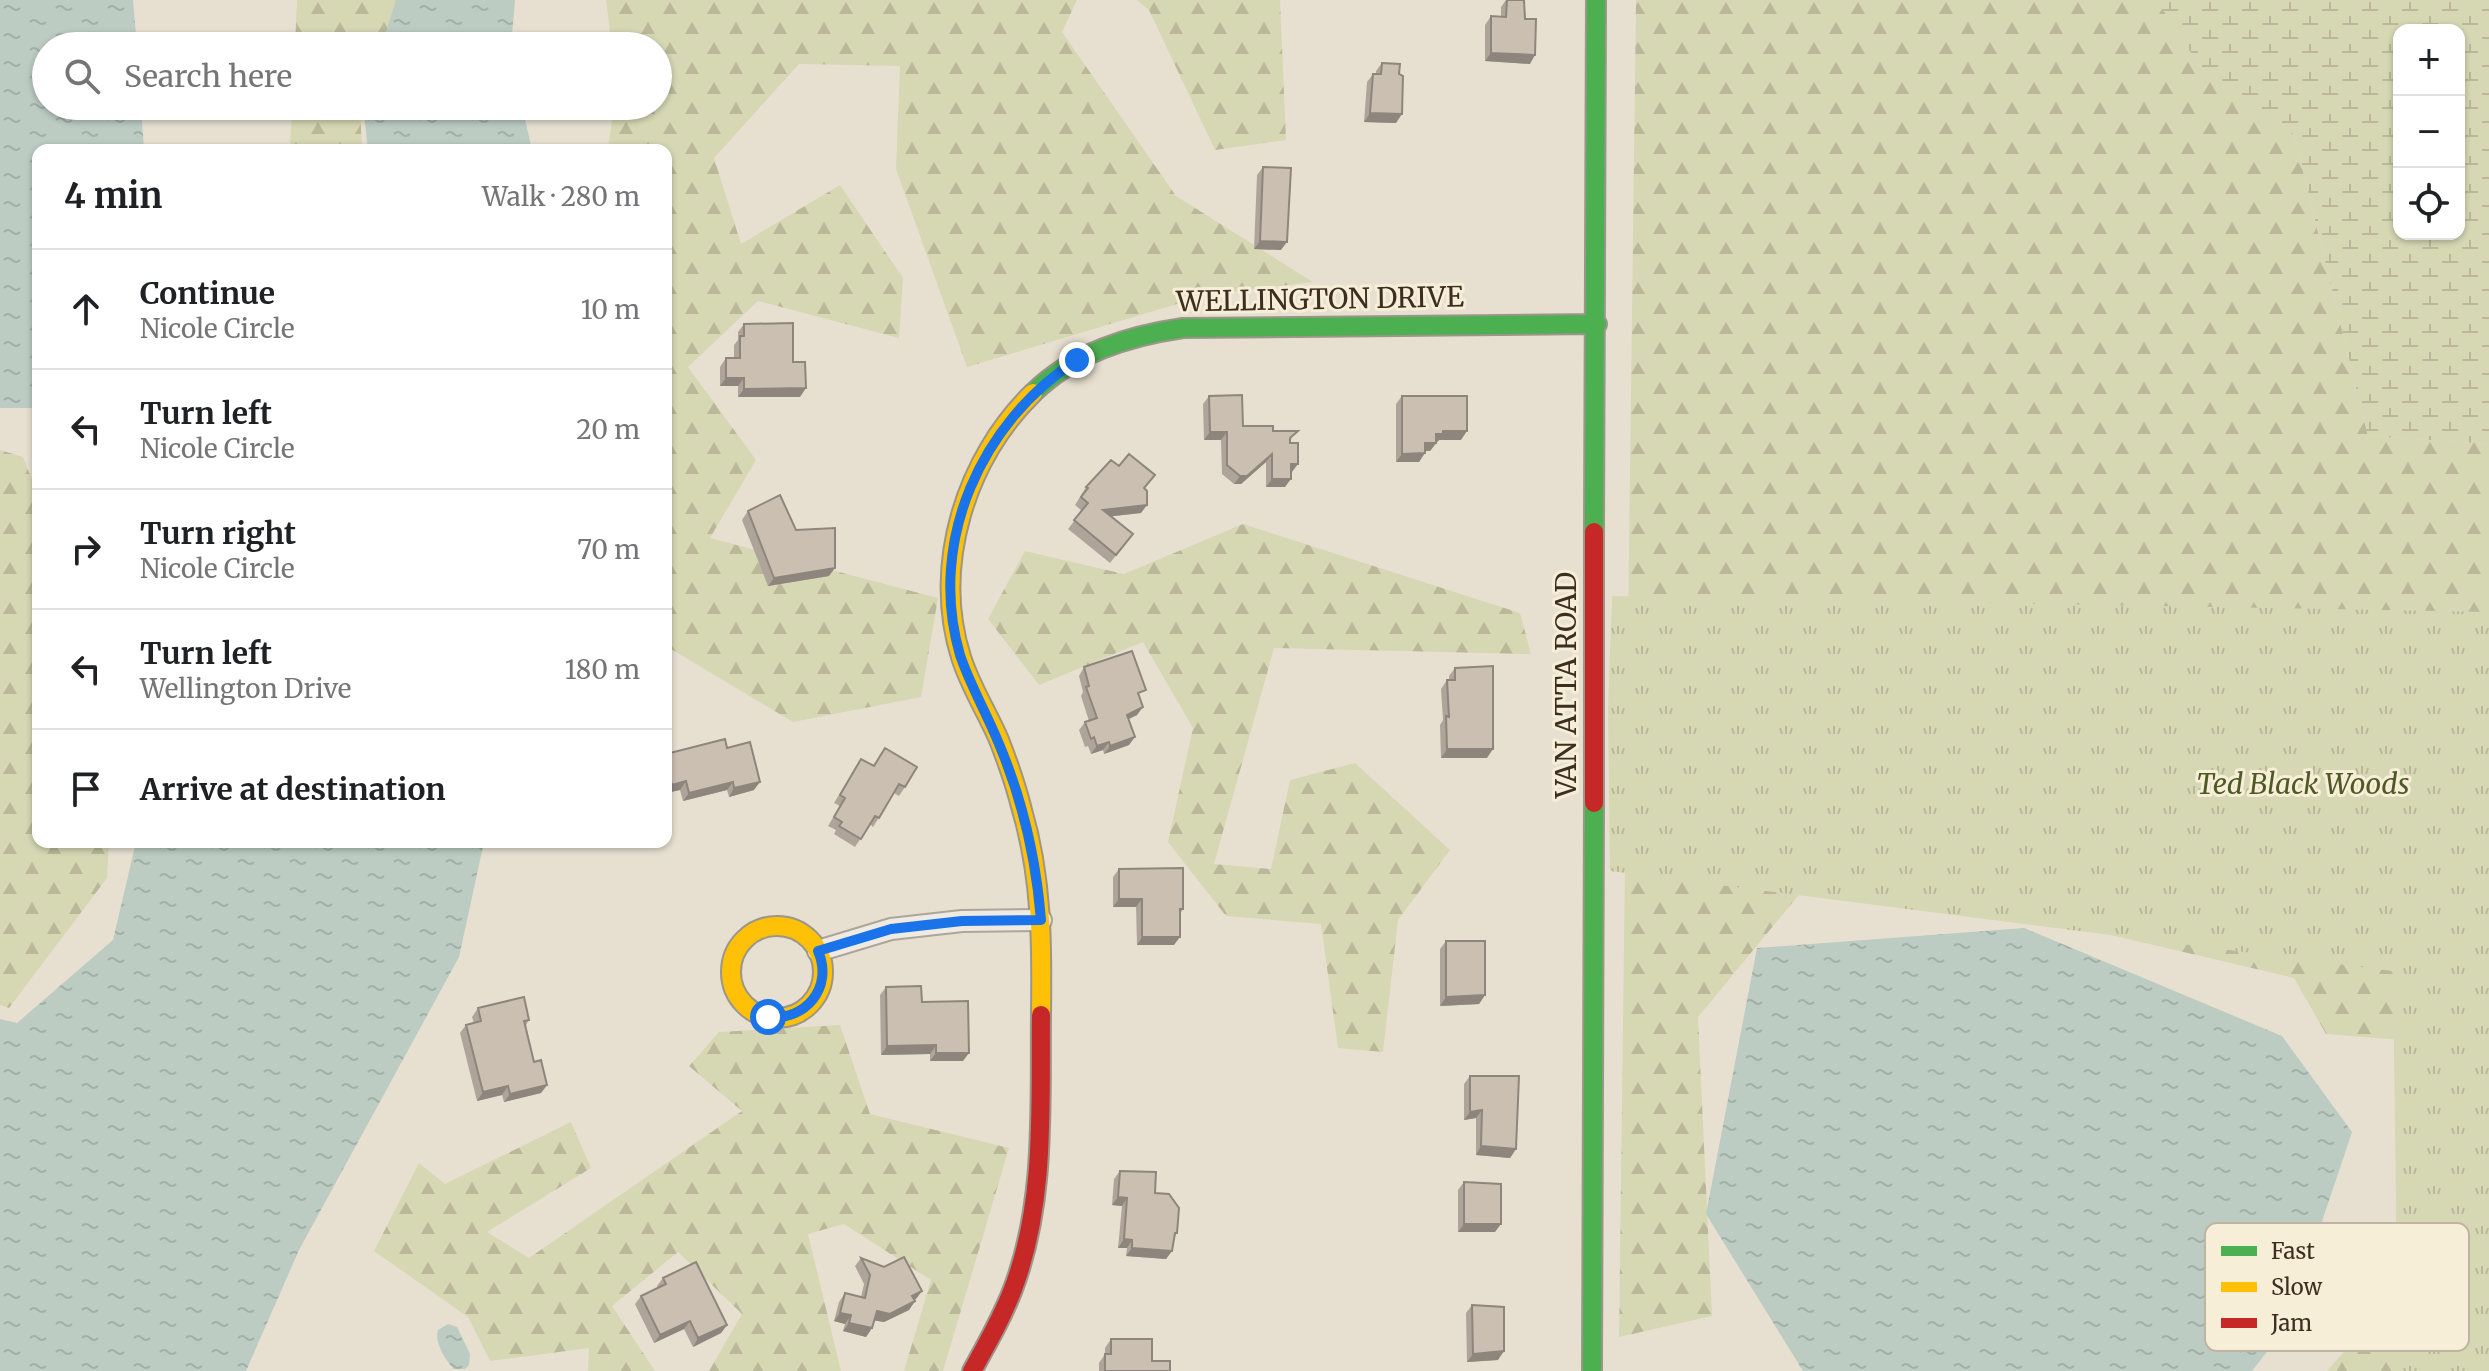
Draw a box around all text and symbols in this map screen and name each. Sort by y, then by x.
map controls [2393,24,2465,240]
button: + [2393,24,2465,96]
search box [32,32,672,120]
icon: search [60,54,104,98]
text: Search here [124,57,292,95]
button: − [2393,96,2465,168]
button: locate [2393,168,2465,240]
text: 4 min [64,175,162,217]
text: Walk · 280 m [482,180,640,213]
text: Continue [140,274,275,312]
street label: WELLINGTON DRIVE [1175,278,1464,320]
icon: ahead [64,287,108,331]
text: 10 m [581,293,640,326]
text: Nicole Circle [140,312,294,345]
route end [1059,342,1095,378]
text: Turn left [140,394,272,432]
icon: left [64,407,108,451]
text: 20 m [576,413,640,446]
text: Nicole Circle [140,432,294,465]
text: Turn right [140,514,296,552]
icon: right [64,527,108,571]
text: 70 m [577,533,640,566]
text: Nicole Circle [140,552,294,585]
street label: VAN ATTA ROAD [1548,572,1584,799]
text: Turn left [140,634,272,672]
icon: left [64,647,108,691]
text: 180 m [565,653,640,686]
text: Wellington Drive [140,672,351,705]
park label: Ted Black Woods [2196,766,2410,802]
icon: arrive [64,767,108,811]
text: Arrive at destination [140,770,446,808]
route start [750,999,786,1035]
legend [2205,1223,2469,1351]
text: Fast [2271,1237,2315,1265]
text: Slow [2271,1273,2322,1301]
text: Jam [2270,1309,2312,1337]

